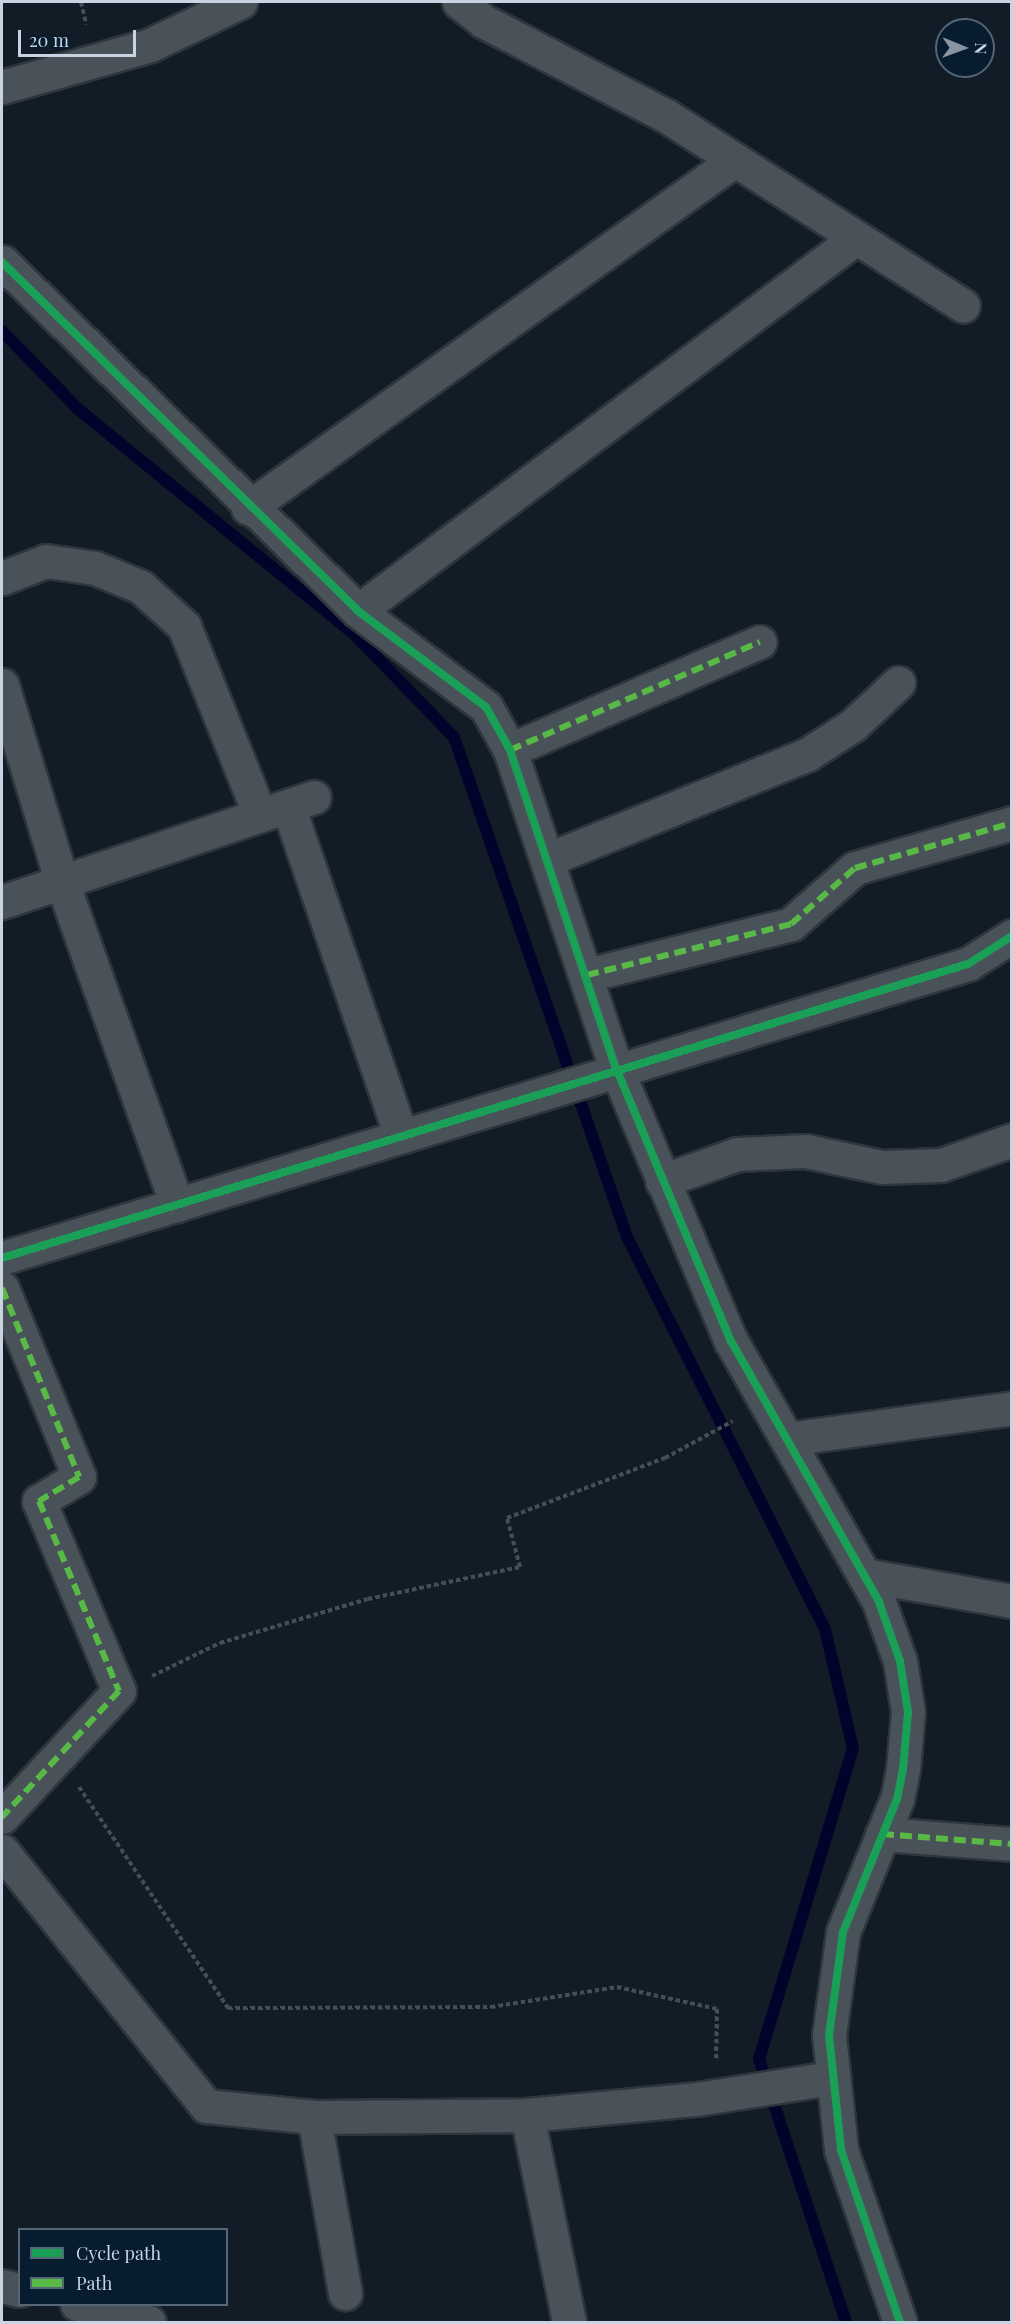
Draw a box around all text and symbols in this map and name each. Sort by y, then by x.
scale bar [21,18,140,56]
north arrow [935,18,995,78]
text: 20 m [29,28,69,52]
text: N [971,42,992,54]
legend [18,2228,228,2306]
text: Cycle path [76,2241,161,2265]
text: Path [76,2271,112,2295]

